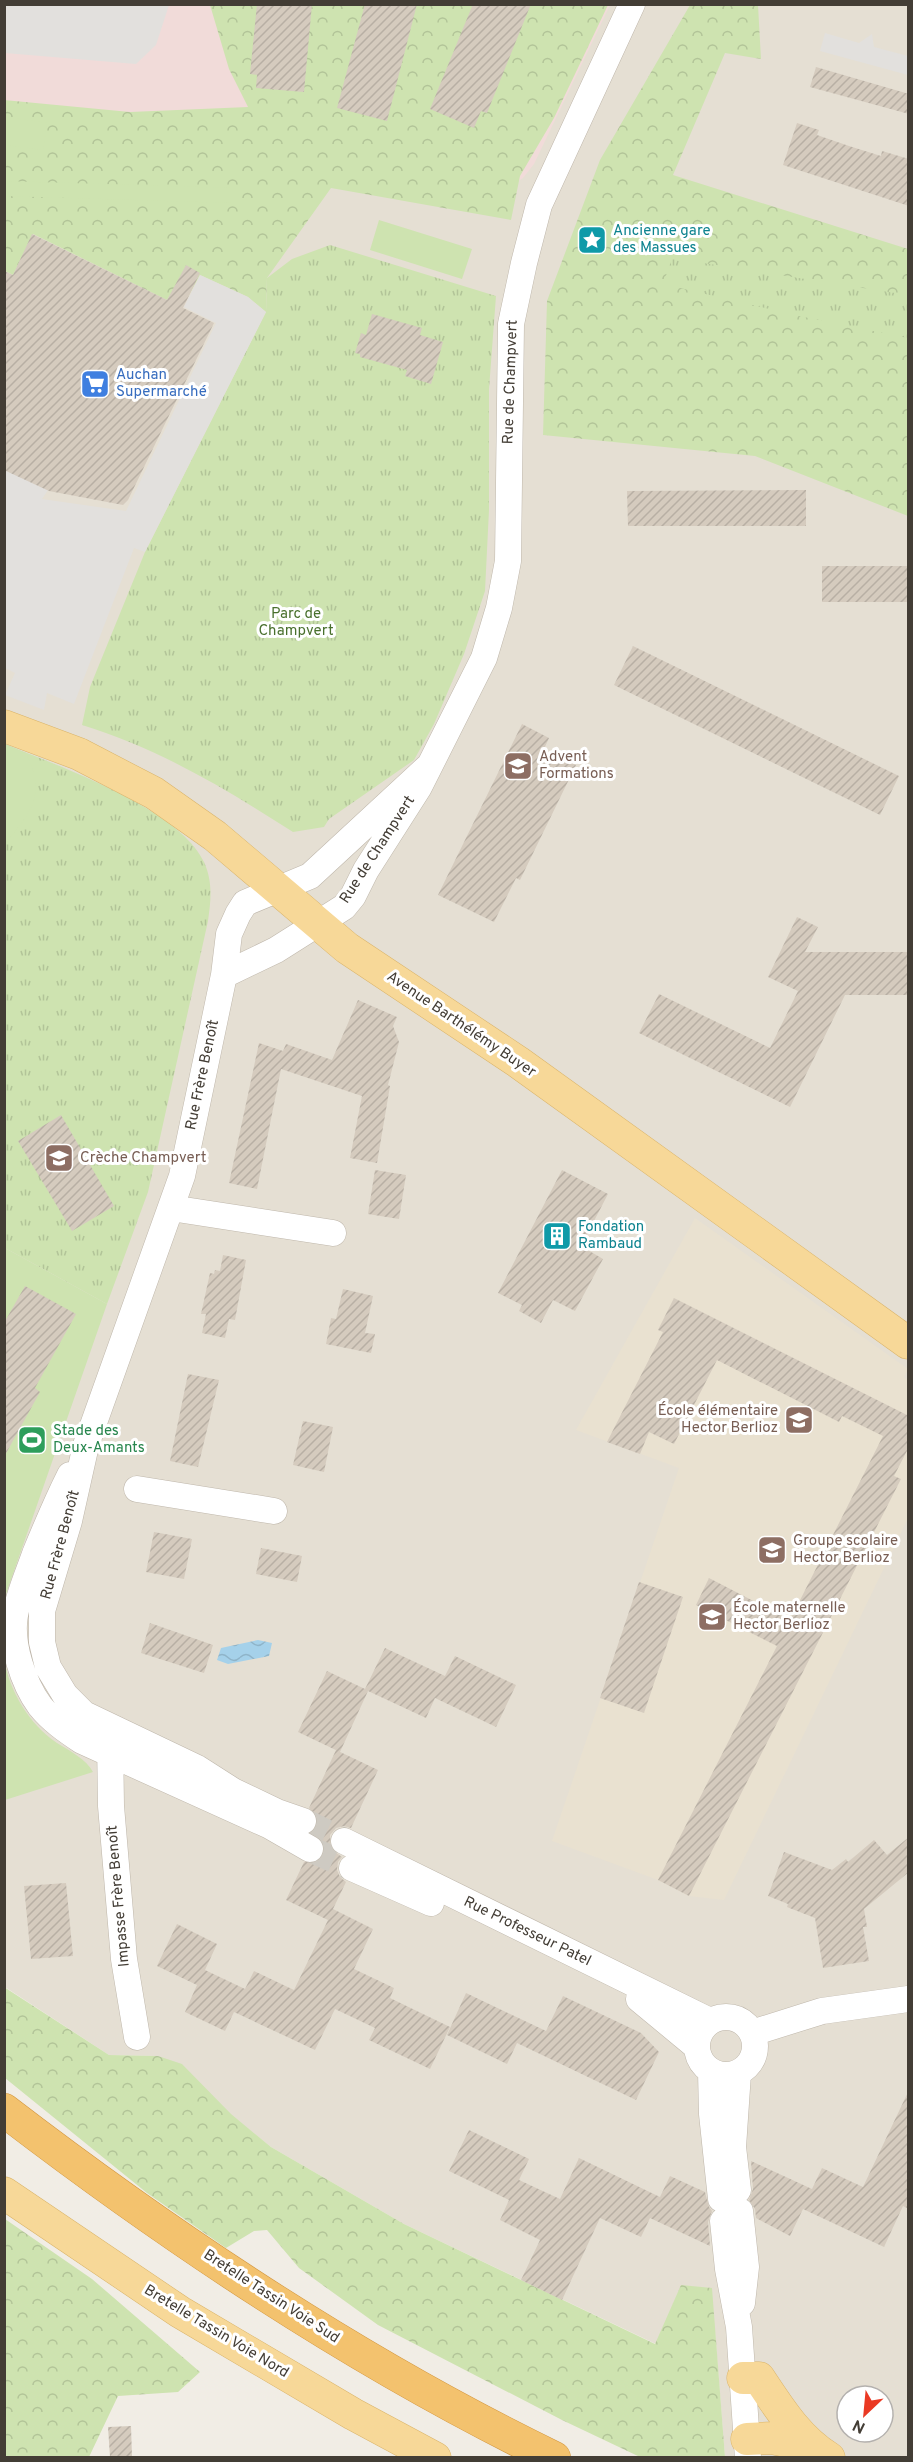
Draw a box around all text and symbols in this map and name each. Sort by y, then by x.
place label: Ancienne gare des Massues [613,222,710,258]
place icon: Ancienne gare des Massues [576,224,608,256]
street label: Rue de Champvert [499,319,523,445]
place label: Auchan Supermarché [116,366,207,402]
supermarket icon: Auchan Supermarché [79,368,111,400]
park label: Parc de Champvert [258,605,334,641]
place label: Advent Formations [539,748,614,784]
school or university icon: Advent Formations [502,750,534,782]
street label: Rue de Champvert [336,792,420,908]
street label: Avenue Barthélémy Buyer [383,968,540,1082]
street label: Rue Frère Benoît [182,1018,224,1132]
school or university icon: Crèche Champvert [43,1142,75,1174]
place label: Crèche Champvert [80,1149,207,1168]
place label: Fondation Rambaud [578,1218,644,1254]
building icon: Fondation Rambaud [541,1220,573,1252]
place label: École élémentaire Hector Berlioz [658,1401,778,1438]
school or university icon: École élémentaire Hector Berlioz [783,1404,815,1436]
place label: Stade des Deux-Amants [53,1422,145,1458]
sports icon: Stade des Deux-Amants [16,1424,48,1456]
street label: Rue Frère Benoît [37,1488,85,1602]
place label: Groupe scolaire Hector Berlioz [793,1532,898,1568]
school or university icon: Groupe scolaire Hector Berlioz [756,1534,788,1566]
place label: École maternelle Hector Berlioz [733,1598,846,1635]
school or university icon: École maternelle Hector Berlioz [696,1601,728,1633]
street label: Impasse Frère Benoît [103,1824,135,1968]
street label: Rue Professeur Patel [460,1893,594,1971]
street label: Bretelle Tassin Voie Sud [199,2246,343,2348]
street label: Bretelle Tassin Voie Nord [140,2281,292,2383]
north arrow [835,2384,895,2444]
text: N [850,2414,869,2437]

